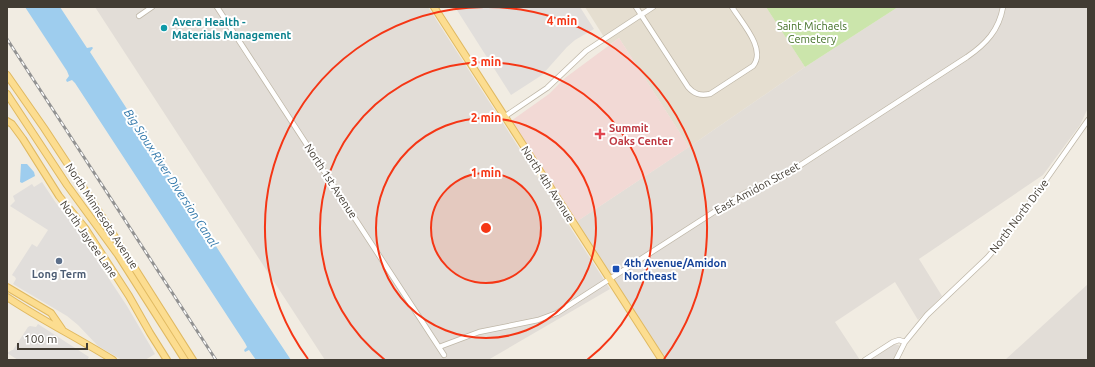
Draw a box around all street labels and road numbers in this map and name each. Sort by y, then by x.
street label: North 1st Avenue [302,141,360,221]
street label: North 4th Avenue [519,144,577,224]
street label: East Amidon Street [712,159,802,216]
street label: North Minnesota Avenue [63,161,141,271]
street label: North North Drive [987,177,1051,255]
street label: North Jaycee Lane [58,198,120,280]

